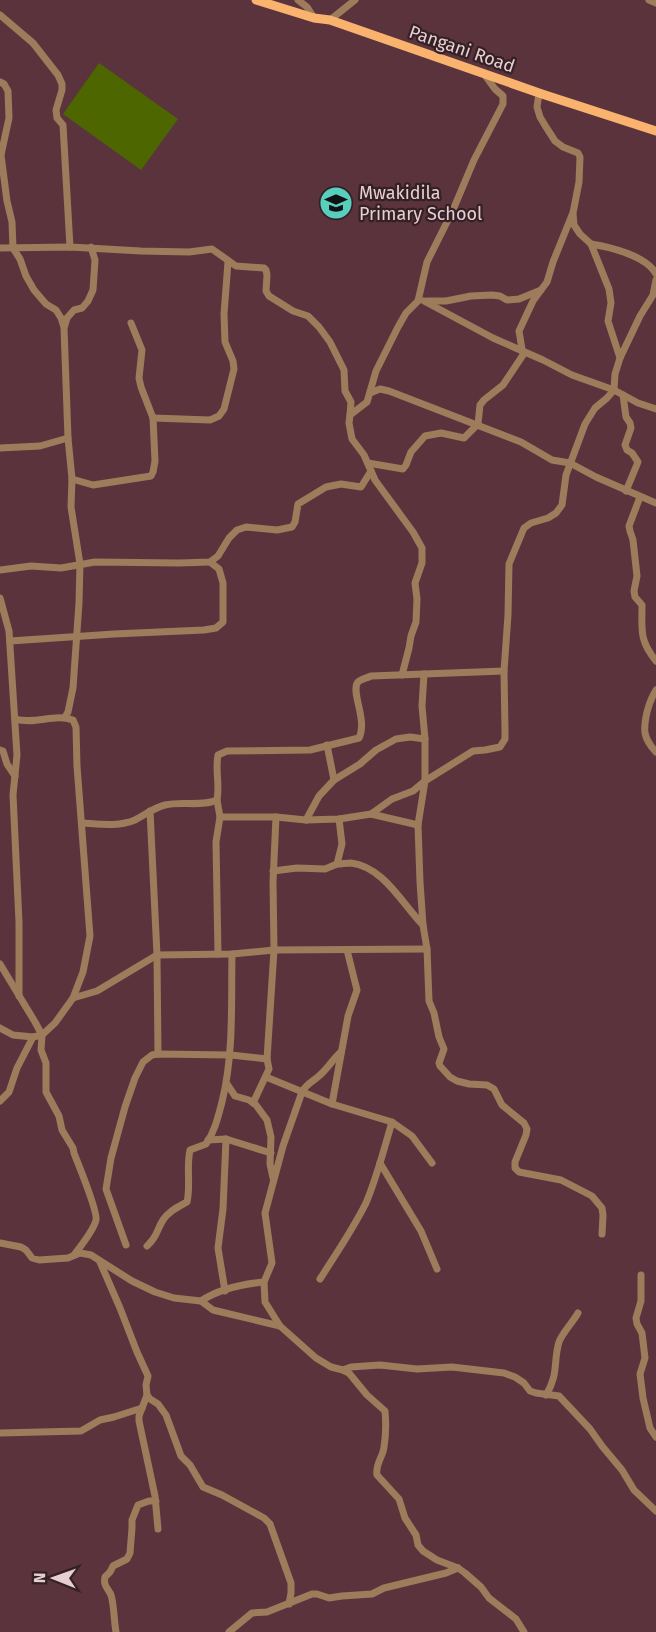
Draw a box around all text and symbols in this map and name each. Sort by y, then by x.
street label: Pangani Road [406,21,518,77]
place label: Mwakidila Primary School [359,182,482,225]
school or university icon: Mwakidila Primary School [318,185,354,221]
north arrow [24,1548,84,1608]
text: N [30,1572,49,1583]

